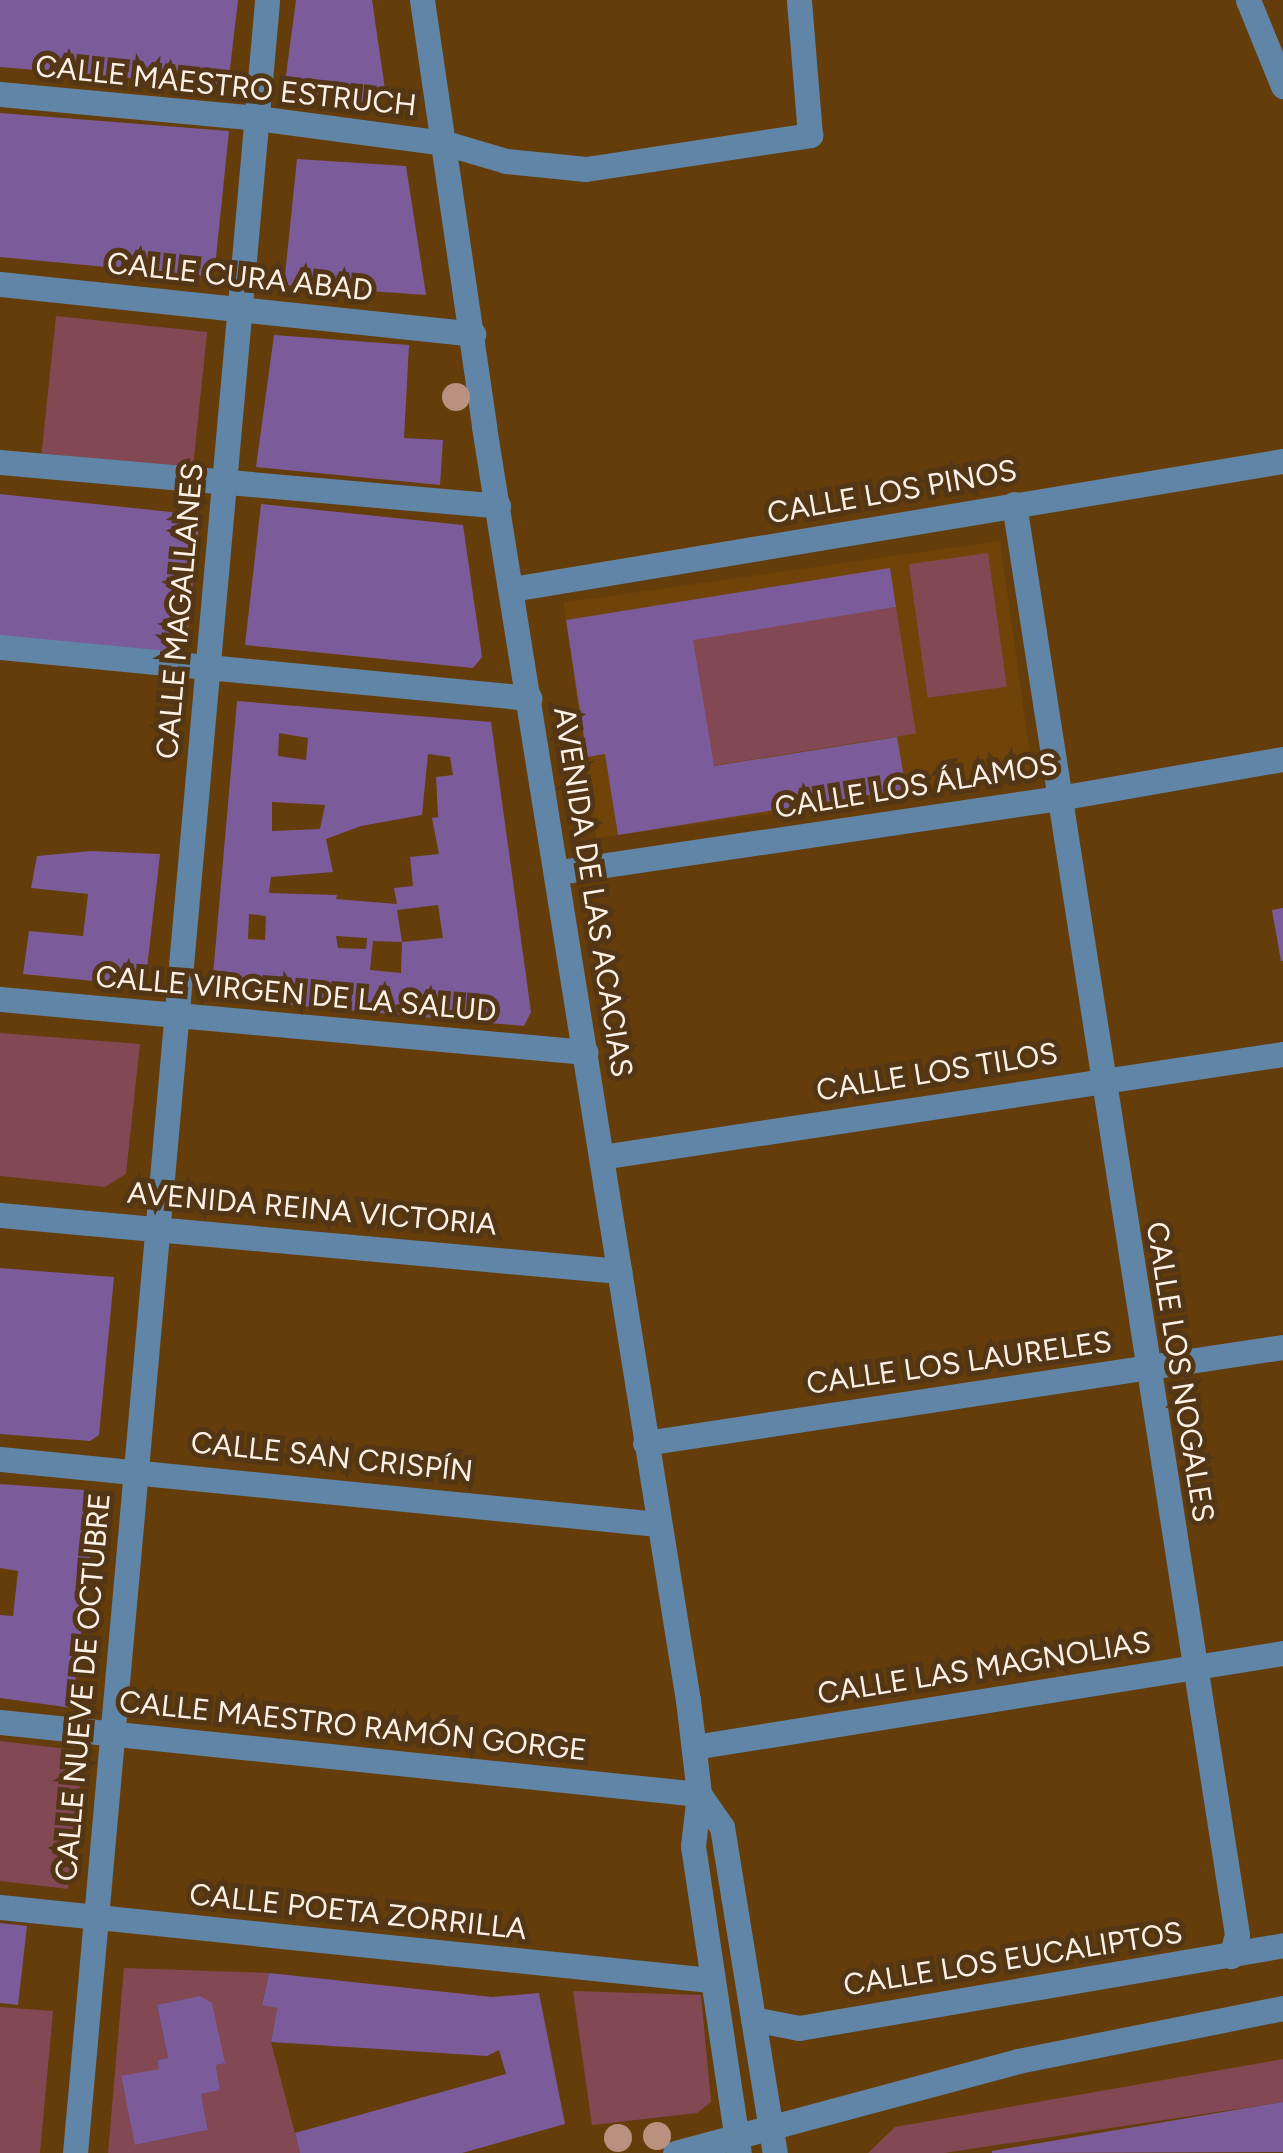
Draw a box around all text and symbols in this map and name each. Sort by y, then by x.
street label: CALLE MAESTRO ESTRUCH [34,48,418,124]
street label: CALLE CURA ABAD [105,245,375,309]
street label: CALLE LOS PINOS [764,452,1020,532]
street label: CALLE MAGALLANES [149,461,211,761]
street label: AVENIDA DE LAS ACACIAS [546,704,640,1080]
street label: CALLE LOS ÁLAMOS [772,746,1060,826]
street label: CALLE VIRGEN DE LA SALUD [94,959,498,1029]
street label: CALLE LOS TILOS [814,1035,1060,1109]
street label: AVENIDA REINA VICTORIA [126,1175,498,1243]
street label: CALLE LOS NOGALES [1138,1219,1222,1525]
street label: CALLE LOS LAURELES [804,1324,1114,1402]
street label: CALLE SAN CRISPÍN [189,1424,475,1490]
street label: CALLE NUEVE DE OCTUBRE [48,1491,118,1883]
street label: CALLE LAS MAGNOLIAS [815,1624,1153,1712]
street label: CALLE MAESTRO RAMÓN GORGE [117,1684,589,1768]
street label: CALLE POETA ZORRILLA [188,1876,528,1948]
street label: CALLE LOS EUCALIPTOS [841,1914,1185,2004]

